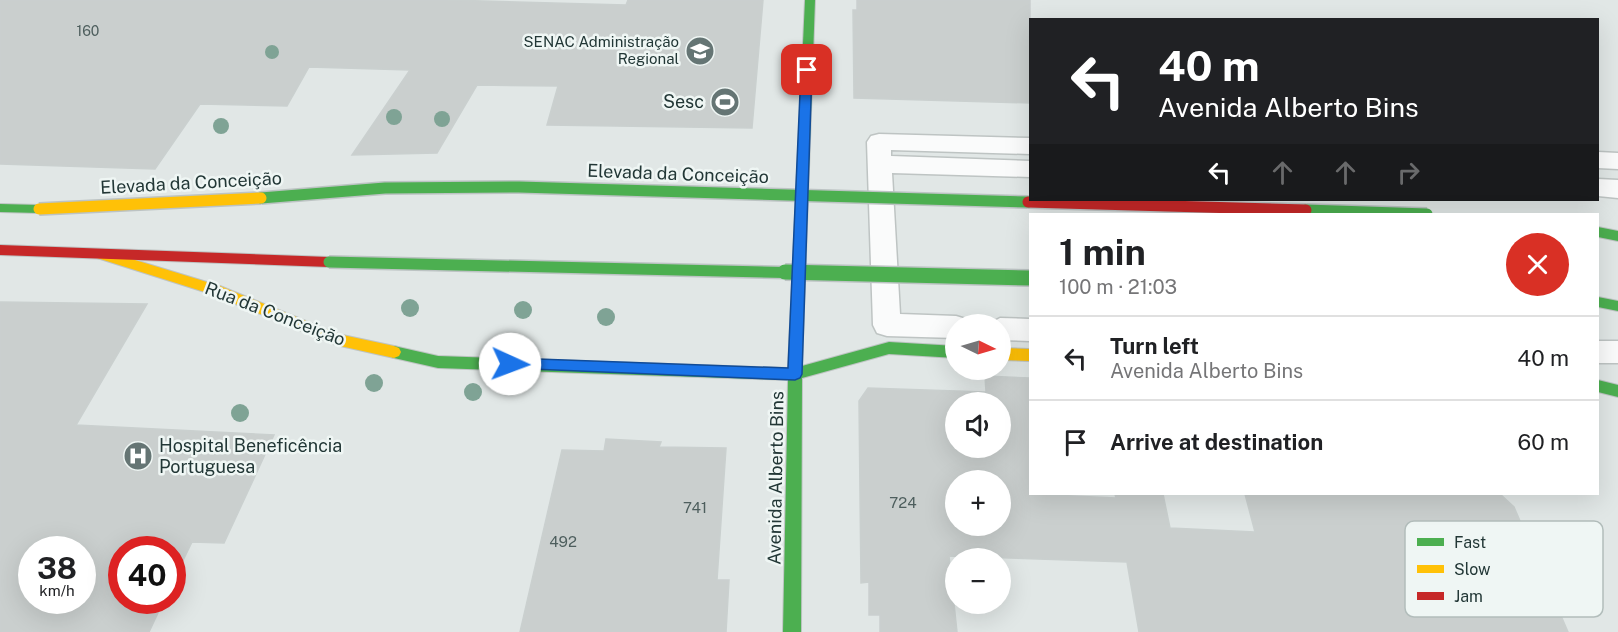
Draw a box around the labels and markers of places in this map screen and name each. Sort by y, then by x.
place label: SENAC Administração Regional [524,33,679,67]
school or university icon: SENAC Administração Regional [684,35,716,67]
pin [781,44,832,95]
sports icon: Sesc [709,86,741,118]
place label: Sesc [663,91,704,112]
place label: Hospital Beneficência Portuguesa [159,435,342,477]
hospital icon: Hospital Beneficência Portuguesa [122,440,154,472]

